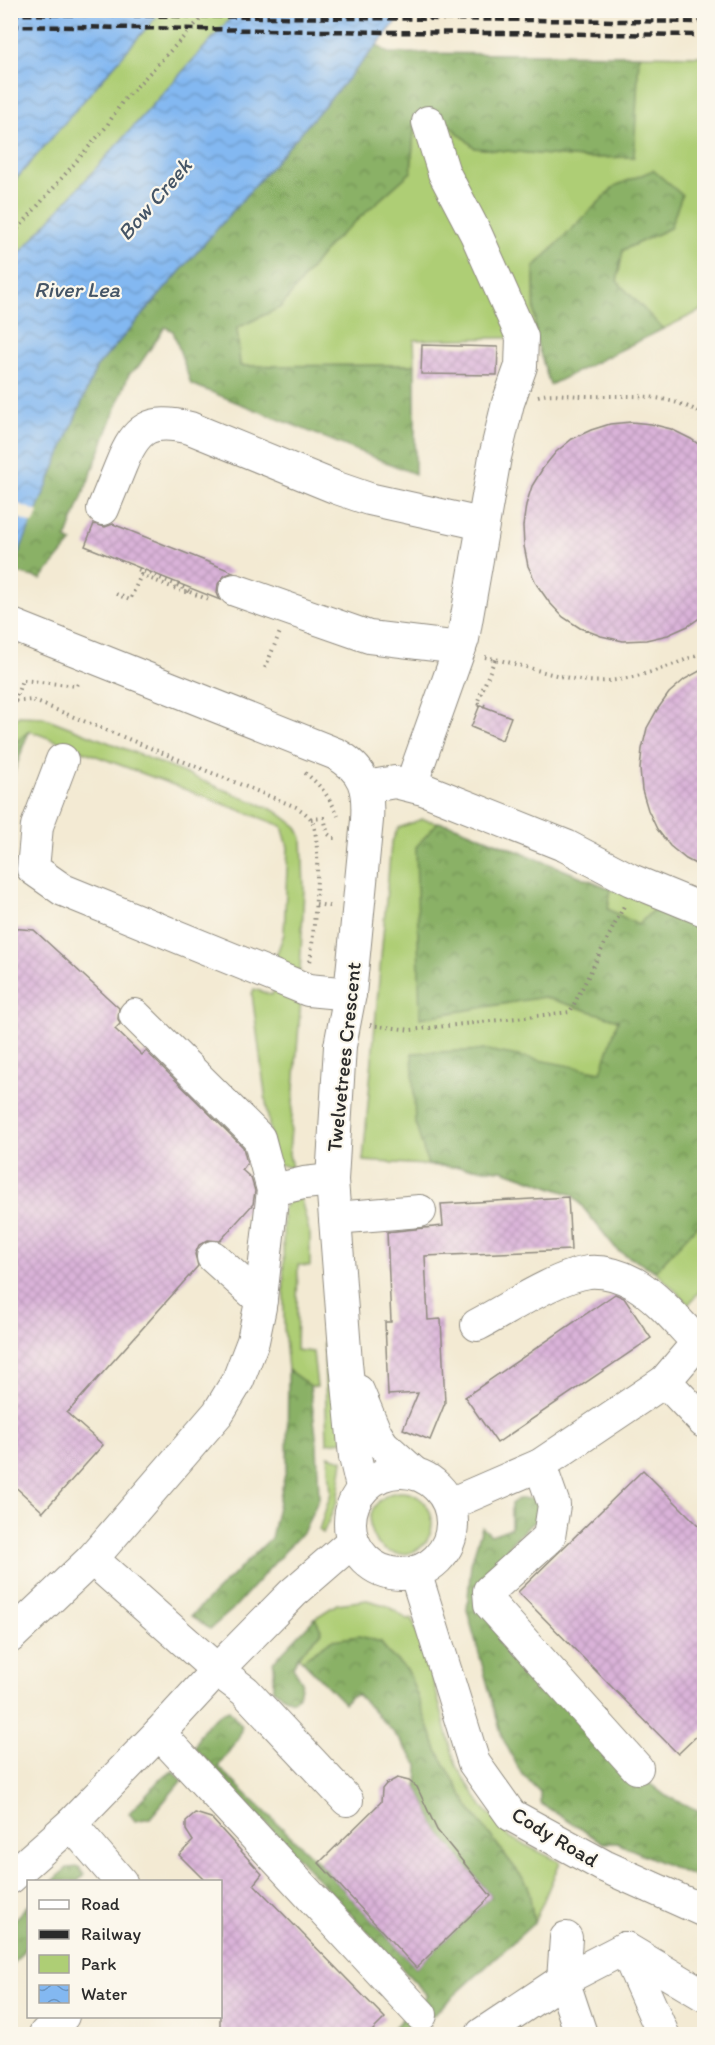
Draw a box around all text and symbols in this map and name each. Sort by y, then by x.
water label: Bow Creek [111,151,199,246]
water label: River Lea [34,276,121,303]
street label: Twelvetrees Crescent [321,961,366,1153]
street label: Cody Road [507,1801,604,1872]
legend [27,1880,222,2018]
text: Road [81,1893,120,1915]
text: Railway [81,1923,142,1945]
text: Park [81,1953,116,1975]
text: Water [81,1983,127,2005]

